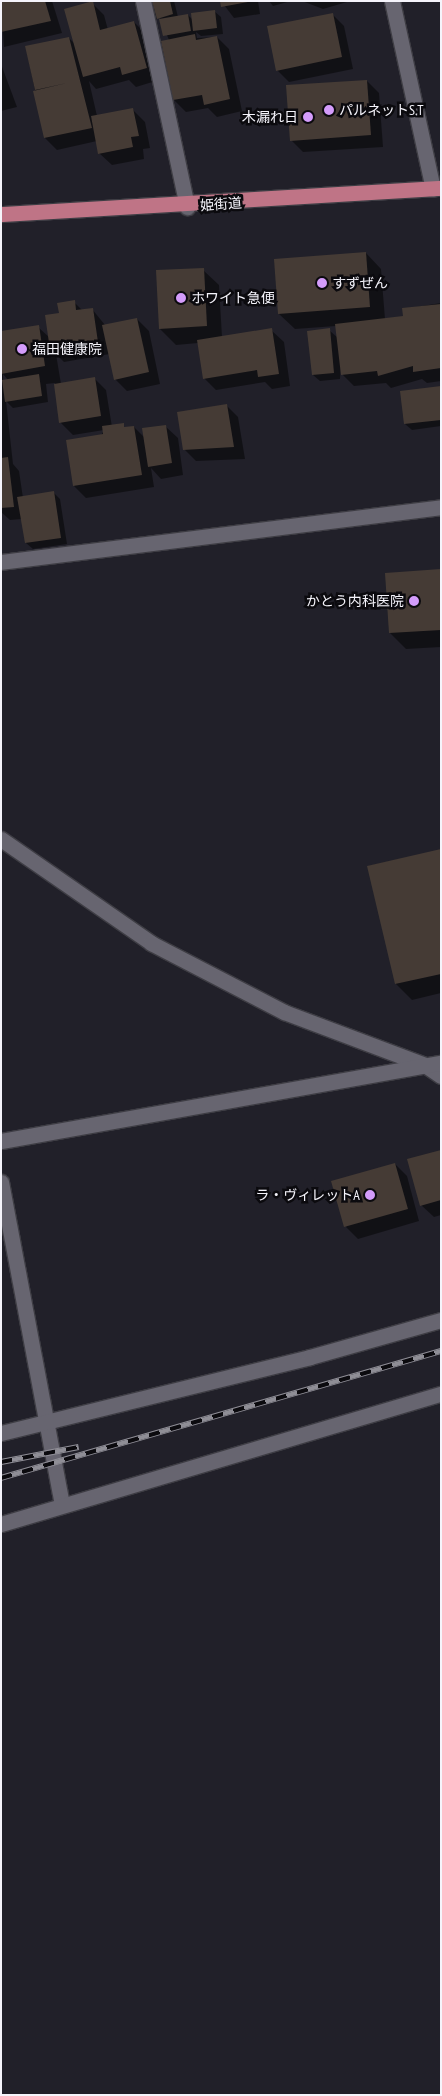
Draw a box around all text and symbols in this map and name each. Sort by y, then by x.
place label: パルネットS.T [339,102,424,118]
marker: パルネットS.T [323,104,335,116]
place label: 木漏れ日 [242,109,298,125]
marker: 木漏れ日 [302,111,314,123]
street label: 姫街道 [199,194,243,214]
place label: すずぜん [332,275,388,291]
marker: すずぜん [316,277,328,289]
place label: ホワイト急便 [191,290,275,306]
marker: ホワイト急便 [175,292,187,304]
place label: 福田健康院 [32,341,102,357]
marker: 福田健康院 [16,343,28,355]
place label: かとう内科医院 [306,593,404,609]
marker: かとう内科医院 [408,595,420,607]
place label: ラ・ヴィレットA [255,1187,360,1203]
marker: ラ・ヴィレットA [364,1189,376,1201]

